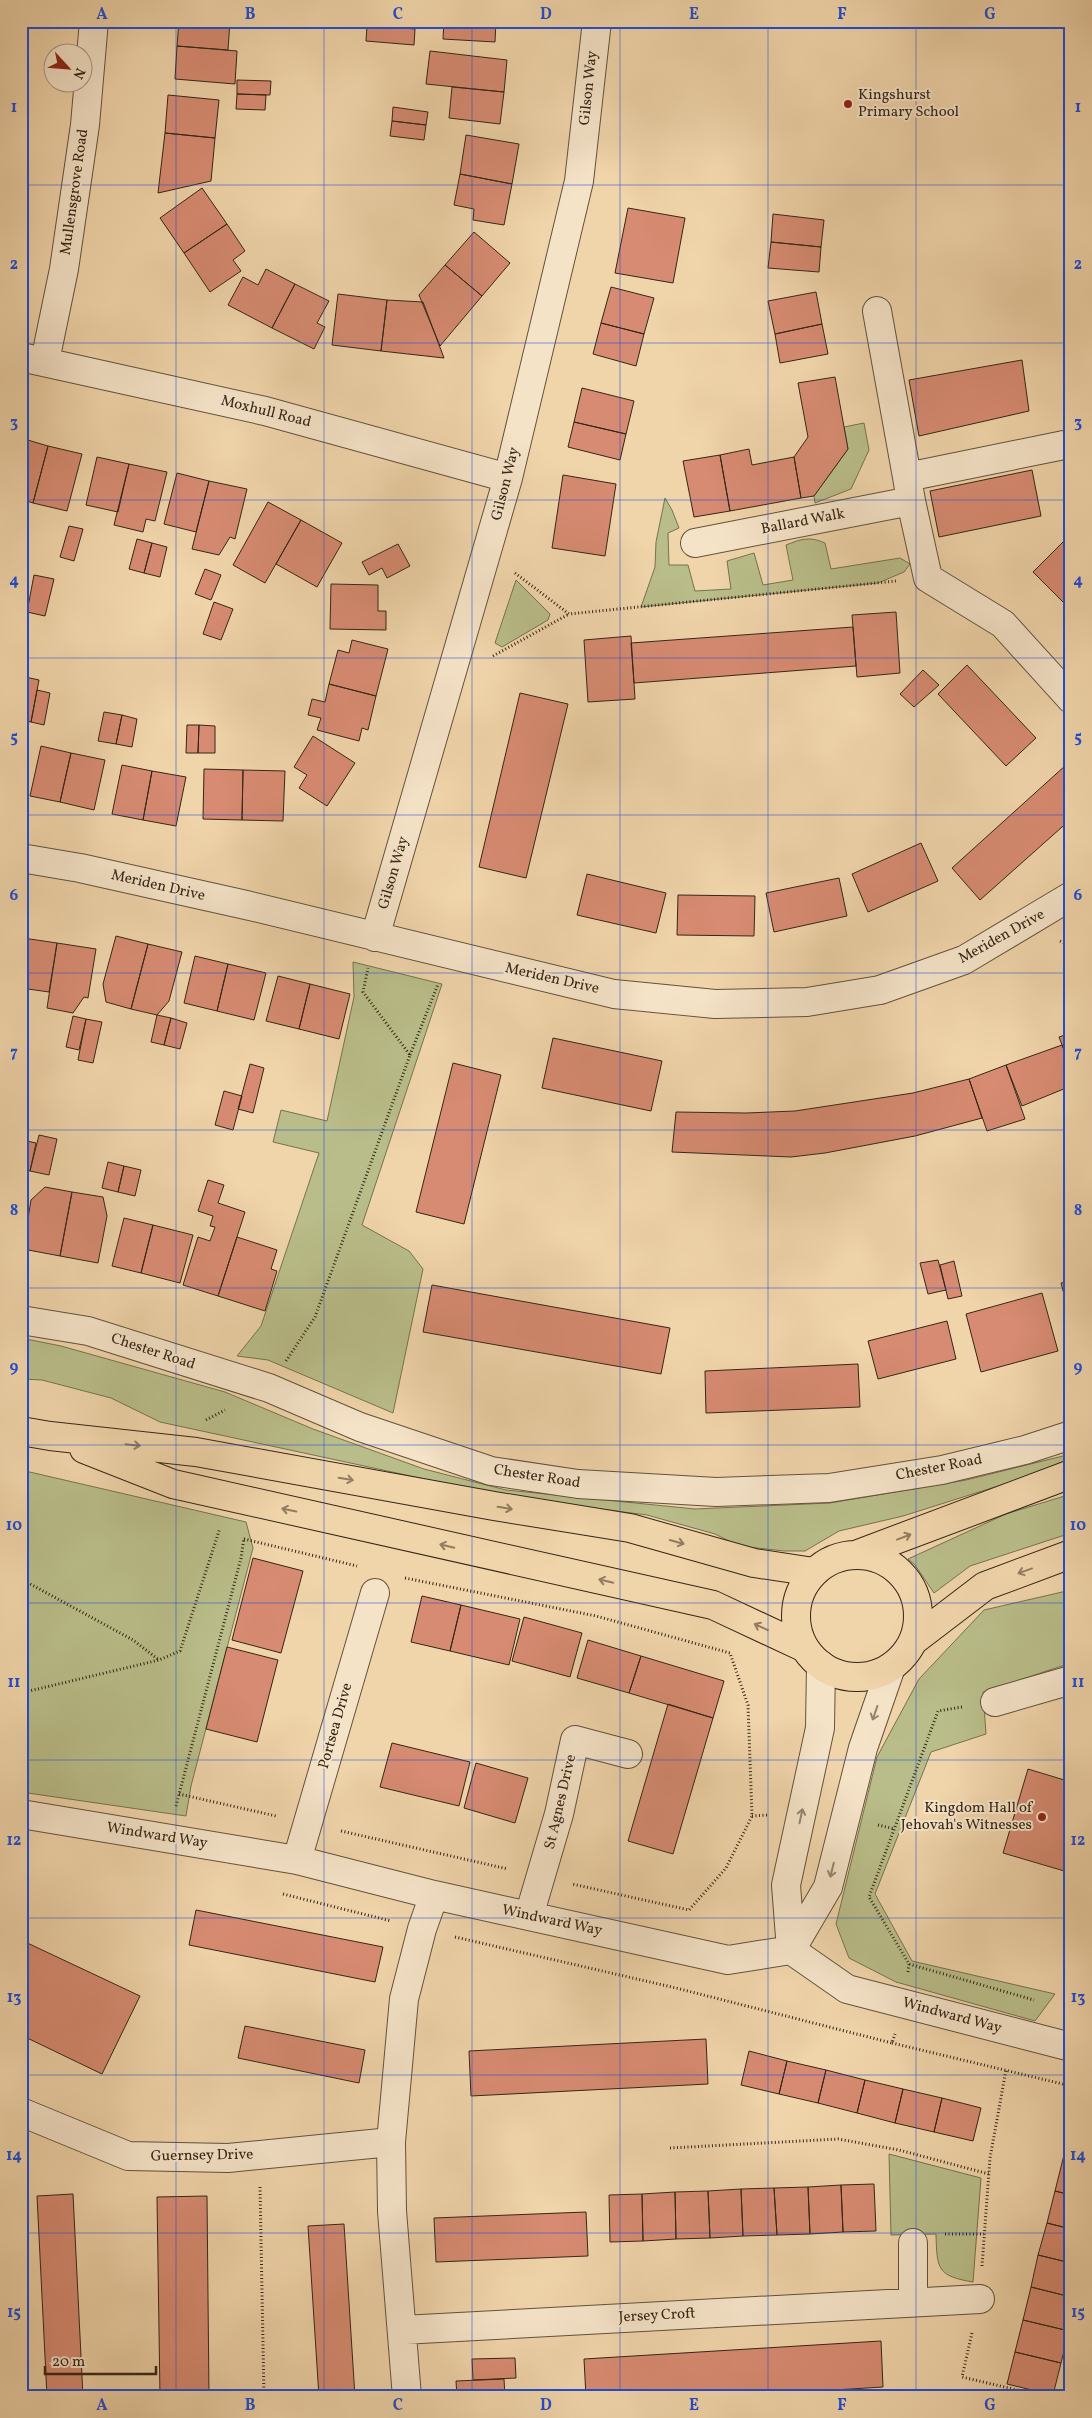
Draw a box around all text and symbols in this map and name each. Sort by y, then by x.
text: A [96,4,108,26]
text: B [245,4,256,26]
text: C [393,4,403,26]
text: D [540,4,552,26]
text: E [689,4,699,26]
text: F [837,4,847,26]
text: G [984,4,996,26]
north arrow [42,42,92,92]
street label: Gilson Way [575,50,603,126]
text: N [68,64,89,82]
place label: Kingshurst Primary School [858,85,959,123]
text: 1 [11,97,17,119]
text: 1 [1075,97,1081,119]
marker: Kingshurst Primary School [842,98,854,110]
street label: Mullensgrove Road [56,128,94,256]
text: 2 [10,254,18,276]
text: 2 [1074,254,1082,276]
street label: Moxhull Road [219,391,313,433]
text: 3 [10,412,18,434]
text: 3 [1074,412,1082,434]
street label: Gilson Way [487,445,525,523]
street label: Ballard Walk [759,504,847,540]
text: 4 [9,570,19,592]
text: 4 [1073,570,1083,592]
text: 5 [10,727,18,749]
text: 5 [1074,727,1082,749]
street label: Gilson Way [374,834,414,912]
street label: Meriden Drive [109,865,207,907]
text: 6 [10,885,19,907]
text: 6 [1074,885,1083,907]
street label: Meriden Drive [955,905,1049,969]
street label: Meriden Drive [503,958,601,1000]
text: 7 [10,1042,18,1064]
text: 7 [1074,1042,1082,1064]
text: 8 [10,1200,18,1222]
text: 8 [1074,1200,1082,1222]
street label: Chester Road [108,1328,198,1376]
text: 9 [10,1357,19,1379]
text: 9 [1074,1357,1083,1379]
one-way arrow [125,1440,141,1450]
street label: Chester Road [894,1449,984,1487]
street label: Chester Road [492,1460,582,1494]
one-way arrow [337,1474,353,1484]
one-way arrow [497,1503,513,1513]
one-way arrow [281,1505,297,1514]
text: 10 [6,1515,22,1537]
text: 10 [1070,1515,1086,1537]
one-way arrow [896,1531,911,1540]
one-way arrow [669,1537,685,1547]
one-way arrow [440,1541,456,1550]
one-way arrow [1018,1567,1033,1576]
one-way arrow [598,1576,614,1585]
one-way arrow [754,1622,769,1632]
text: 11 [8,1672,20,1694]
text: 11 [1072,1672,1084,1694]
street label: Portsea Drive [314,1681,358,1771]
one-way arrow [870,1705,879,1720]
street label: St Agnes Drive [540,1752,582,1852]
place label: Kingdom Hall of Jehovah's Witnesses [901,1798,1034,1836]
one-way arrow [797,1808,806,1824]
marker: Kingdom Hall of Jehovah's Witnesses [1036,1811,1048,1823]
street label: Windward Way [105,1818,209,1854]
text: 12 [7,1830,21,1852]
text: 12 [1071,1830,1085,1852]
one-way arrow [827,1861,836,1877]
street label: Windward Way [500,1900,604,1942]
text: 13 [7,1987,21,2009]
text: 13 [1071,1987,1085,2009]
street label: Windward Way [900,1993,1004,2039]
text: 14 [6,2145,22,2167]
street label: Guernsey Drive [151,2145,253,2167]
text: 14 [1070,2145,1086,2167]
text: 15 [7,2302,21,2324]
text: 15 [1071,2302,1085,2324]
street label: Jersey Croft [618,2304,696,2328]
scale bar [45,2343,156,2375]
text: 20 m [52,2352,85,2373]
text: A [96,2395,108,2417]
text: B [245,2395,256,2417]
text: C [393,2395,403,2417]
text: D [540,2395,552,2417]
text: E [689,2395,699,2417]
text: F [837,2395,847,2417]
text: G [984,2395,996,2417]

